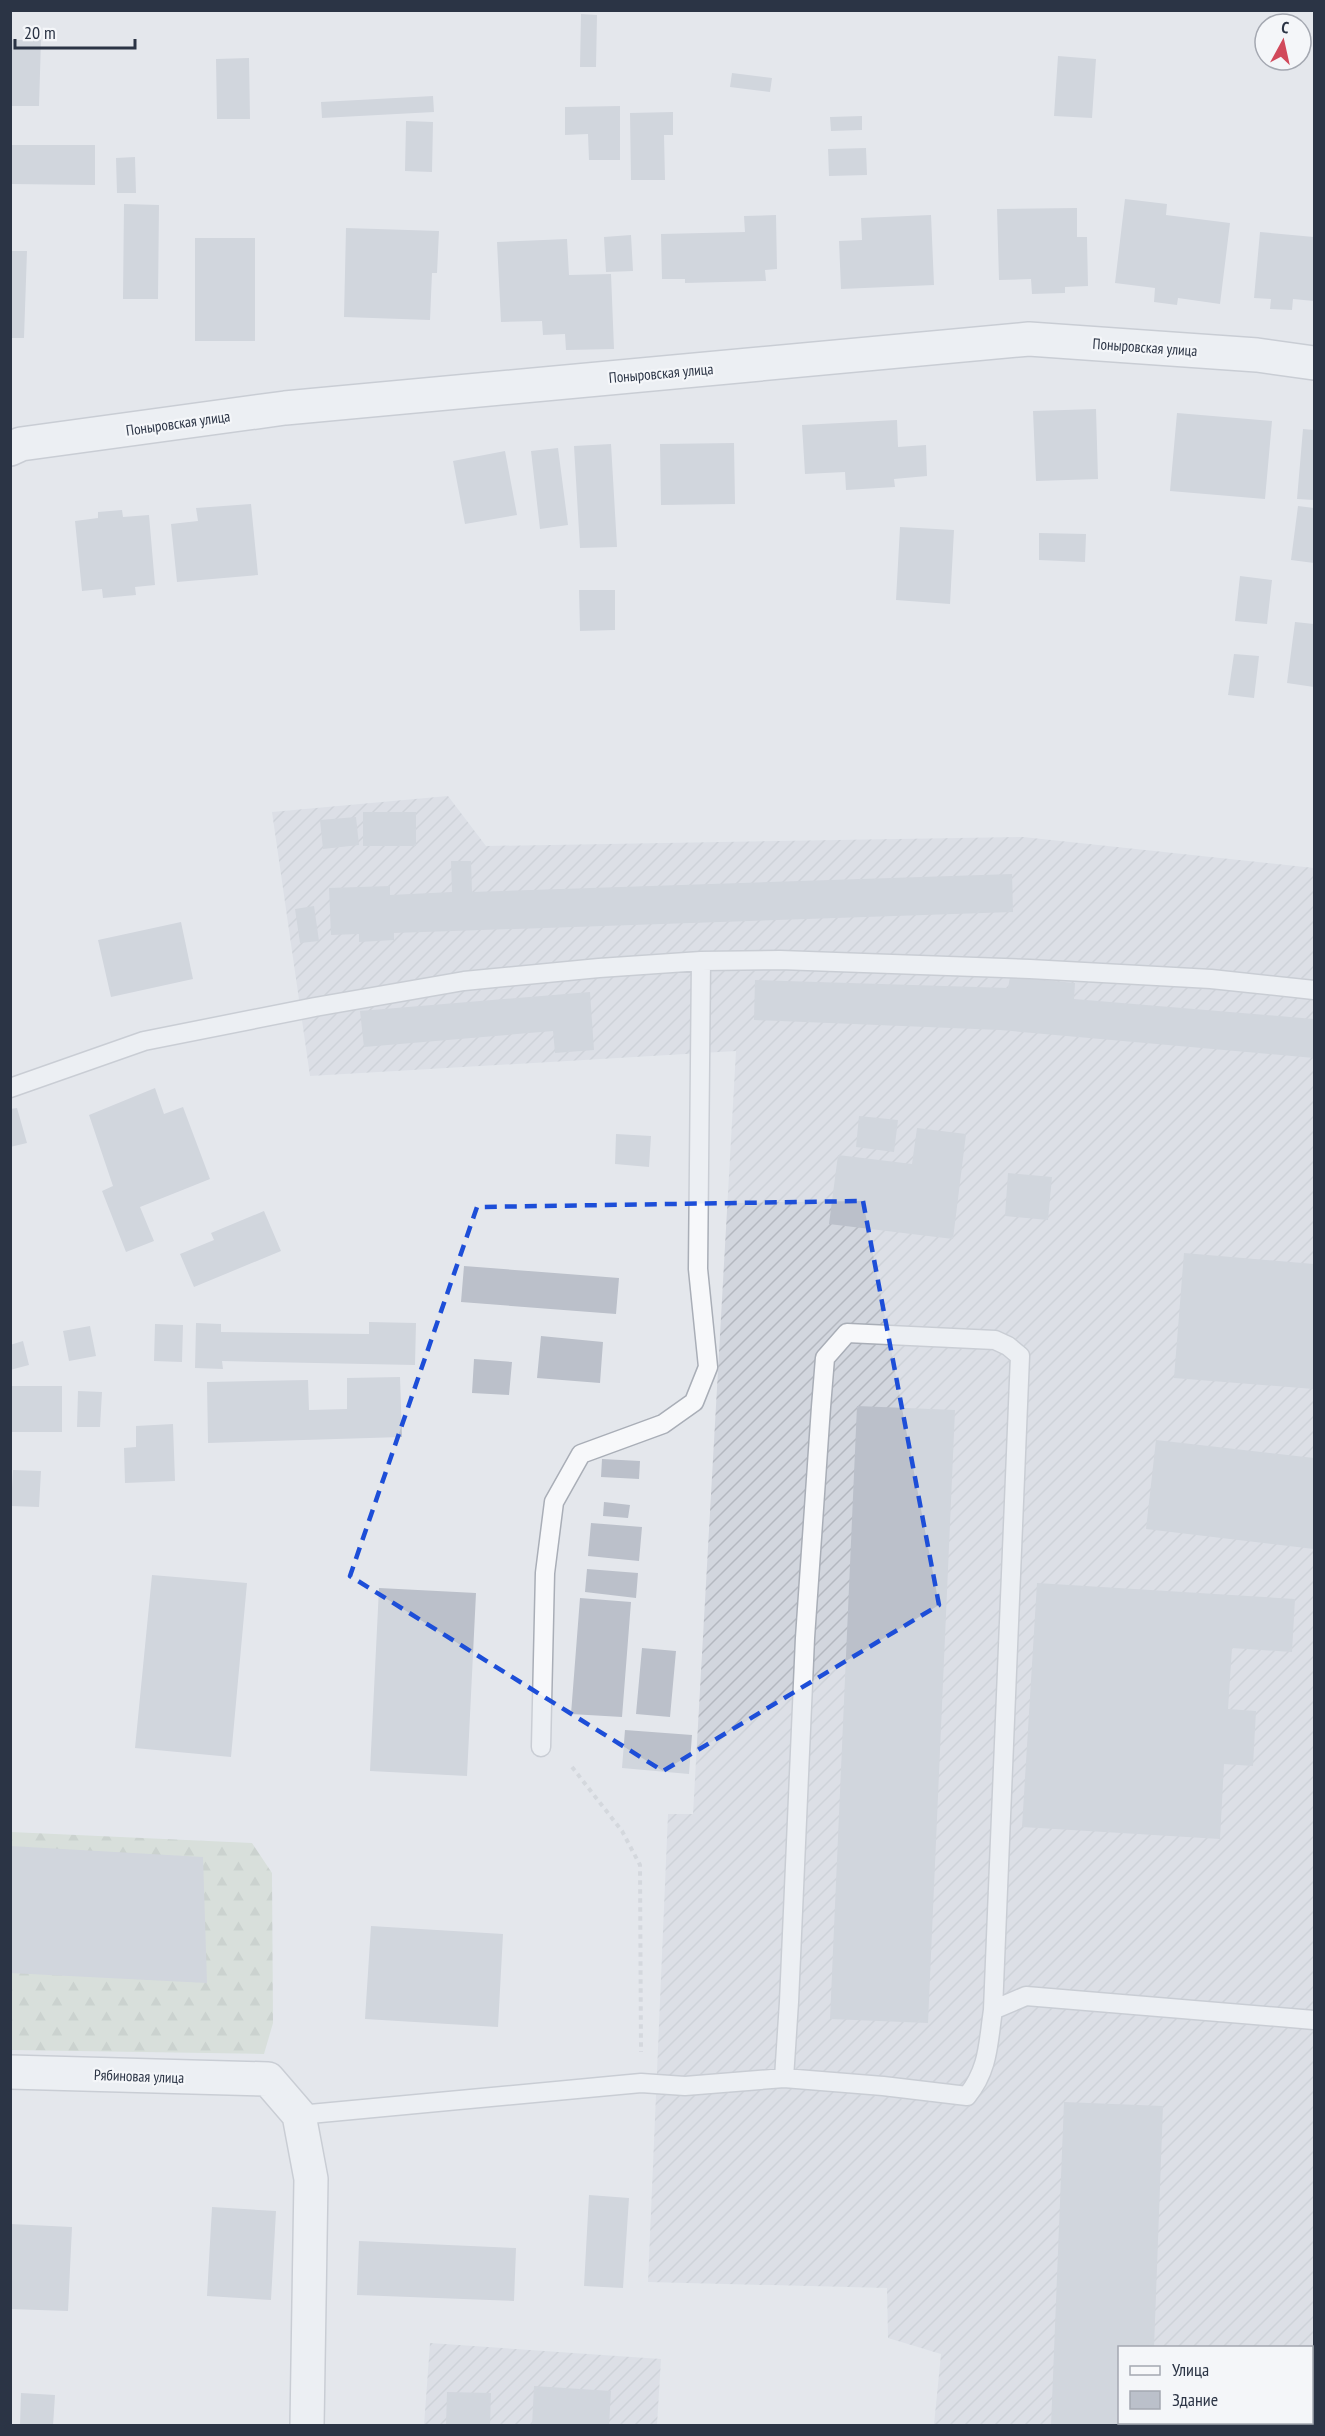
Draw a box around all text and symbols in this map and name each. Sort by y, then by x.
scale bar [15,12,135,50]
north arrow [1253,12,1313,72]
text: С [1280,17,1291,38]
text: 20 m [24,21,56,44]
street label: Поныровская улица [1092,334,1198,360]
street label: Поныровская улица [608,359,714,387]
street label: Поныровская улица [125,406,231,440]
street label: Рябиновая улица [94,2065,184,2087]
legend [1118,2346,1313,2424]
text: Улица [1172,2358,1209,2381]
text: Здание [1172,2388,1218,2411]

